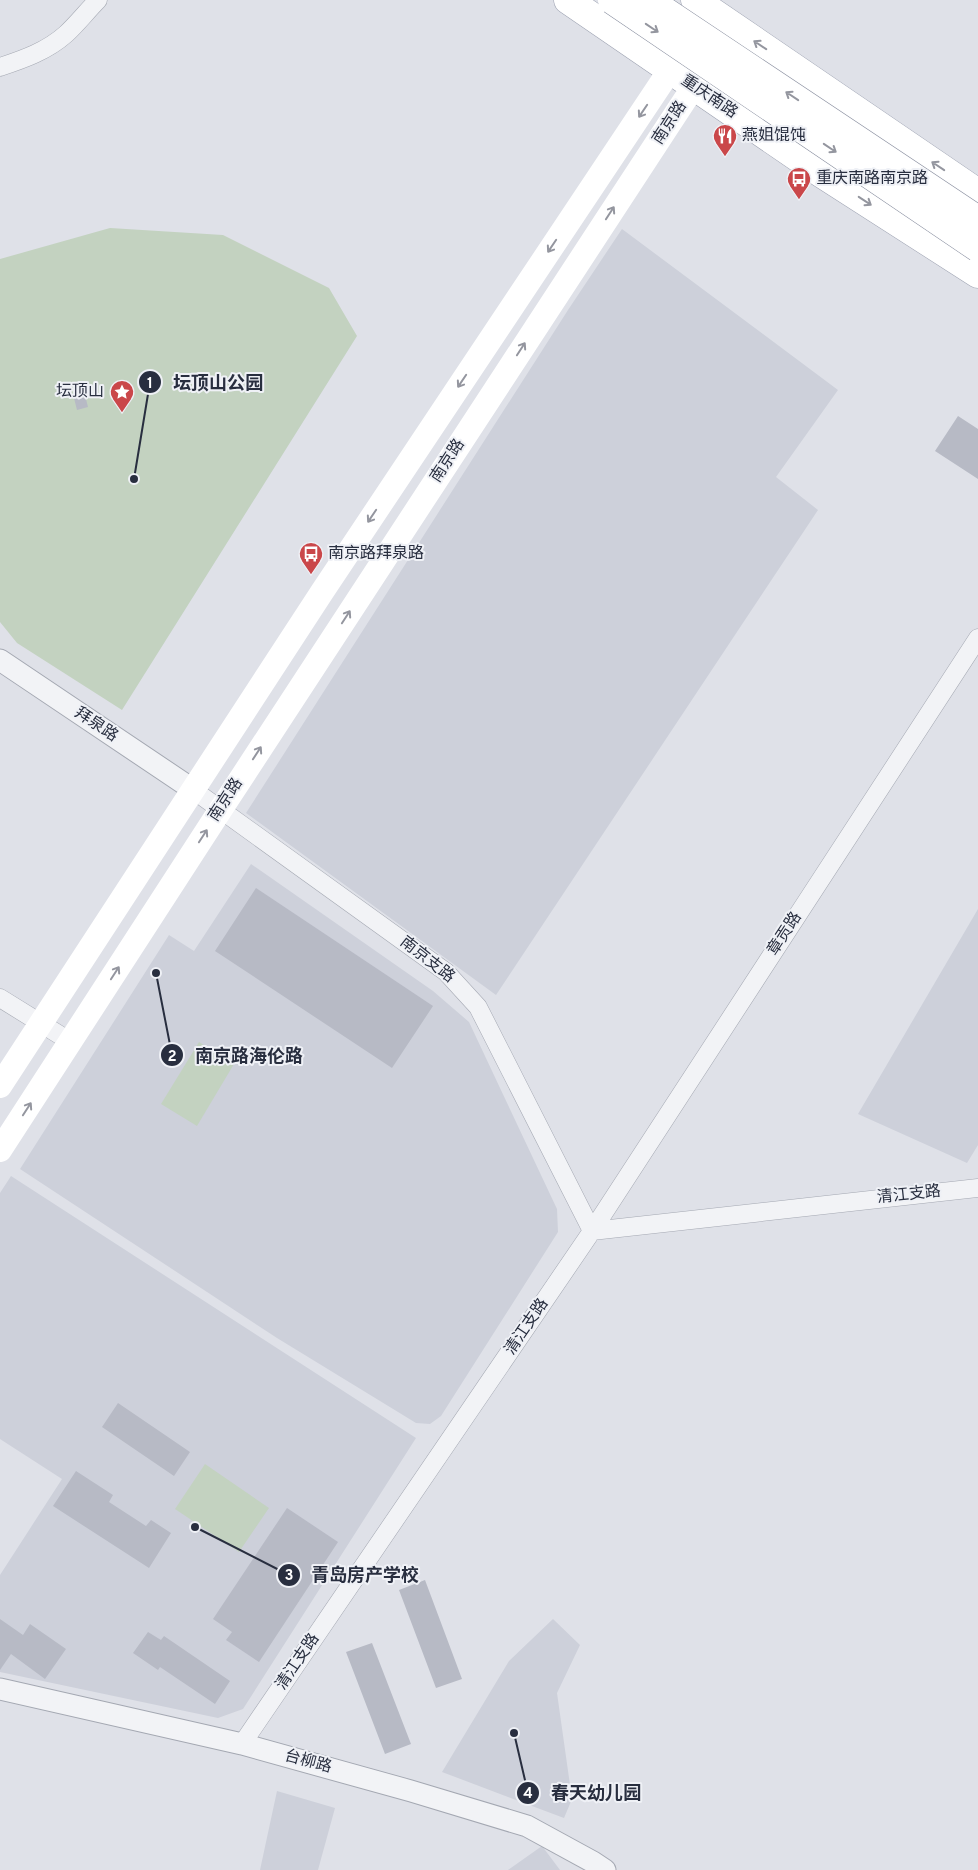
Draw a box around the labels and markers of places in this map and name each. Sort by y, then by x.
restaurant icon: 燕姐馄饨 [712,123,738,157]
place label: 燕姐馄饨 [742,126,806,146]
bus stop icon: 重庆南路南京路 [786,166,812,200]
place label: 重庆南路南京路 [816,169,928,189]
callout: 坛顶山公园 [138,366,273,399]
place icon: 坛顶山 [109,379,135,413]
place label: 坛顶山 [56,382,104,402]
bus stop icon: 南京路拜泉路 [298,541,324,575]
place label: 南京路拜泉路 [328,544,424,564]
callout: 南京路海伦路 [160,1039,313,1072]
callout: 青岛房产学校 [276,1558,429,1591]
callout: 春天幼儿园 [516,1776,651,1809]

